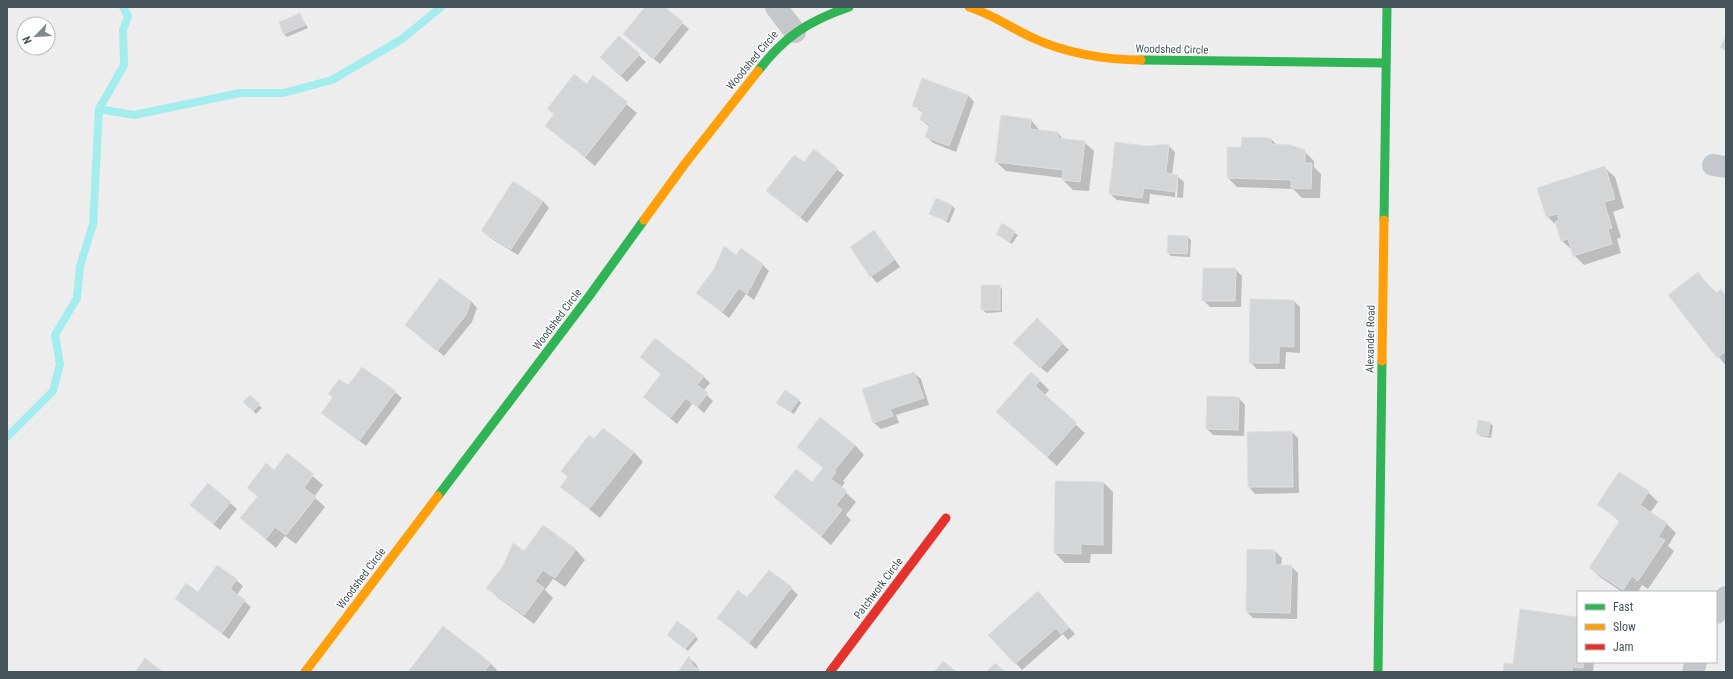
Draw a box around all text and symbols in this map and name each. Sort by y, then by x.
north arrow [16,16,56,56]
street label: Woodshed Circle [724,28,781,92]
text: N [20,34,35,46]
street label: Woodshed Circle [1135,42,1209,57]
street label: Woodshed Circle [530,286,585,352]
street label: Alexander Road [1363,305,1378,373]
street label: Woodshed Circle [334,545,389,611]
street label: Patchwork Circle [851,555,906,621]
legend [1577,591,1717,663]
text: Fast [1613,600,1634,614]
text: Slow [1613,620,1636,634]
text: Jam [1613,640,1634,654]

